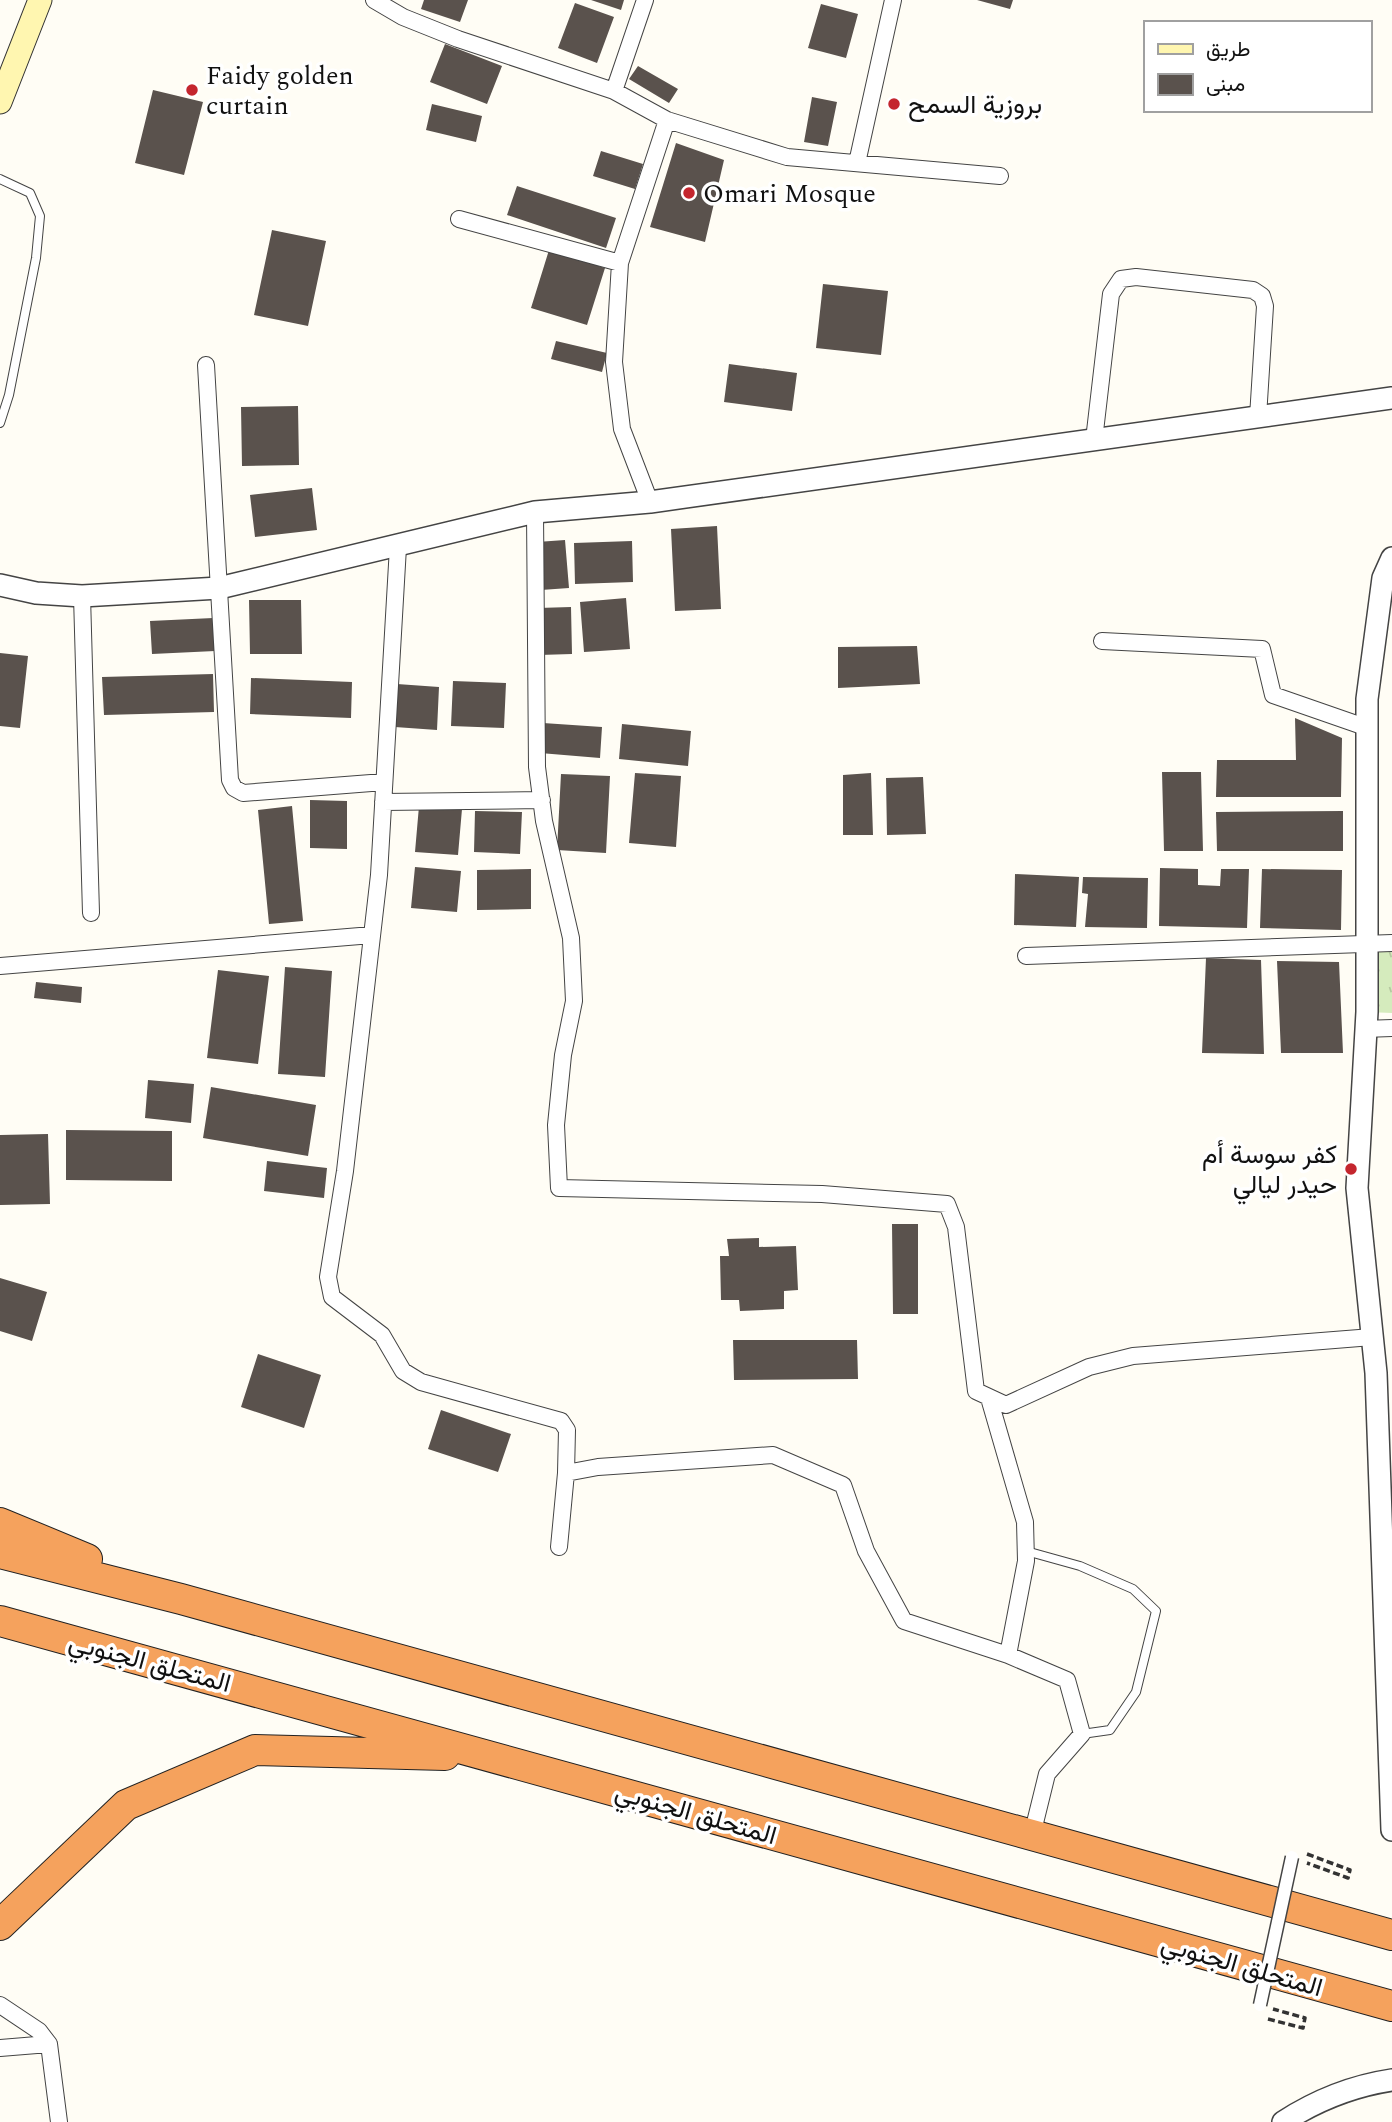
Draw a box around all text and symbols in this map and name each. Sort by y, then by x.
legend [1144,21,1371,112]
text: طريق [1206,34,1251,66]
place label: Faidy golden curtain [206,56,354,126]
text: مبنى [1206,69,1245,101]
marker: Faidy golden curtain [184,82,200,98]
place label: بروزية السمح [908,85,1042,125]
marker: بروزية السمح [886,96,902,112]
place label: Omari Mosque [703,174,876,214]
marker: Omari Mosque [681,185,697,201]
place label: كفر سوسة أم حيدر ليالي [1202,1135,1337,1205]
marker: كفر سوسة أم حيدر ليالي [1343,1161,1359,1177]
street label: المتحلق الجنوبي [64,1622,235,1704]
street label: المتحلق الجنوبي [610,1772,781,1856]
street label: المتحلق الجنوبي [1156,1924,1327,2008]

